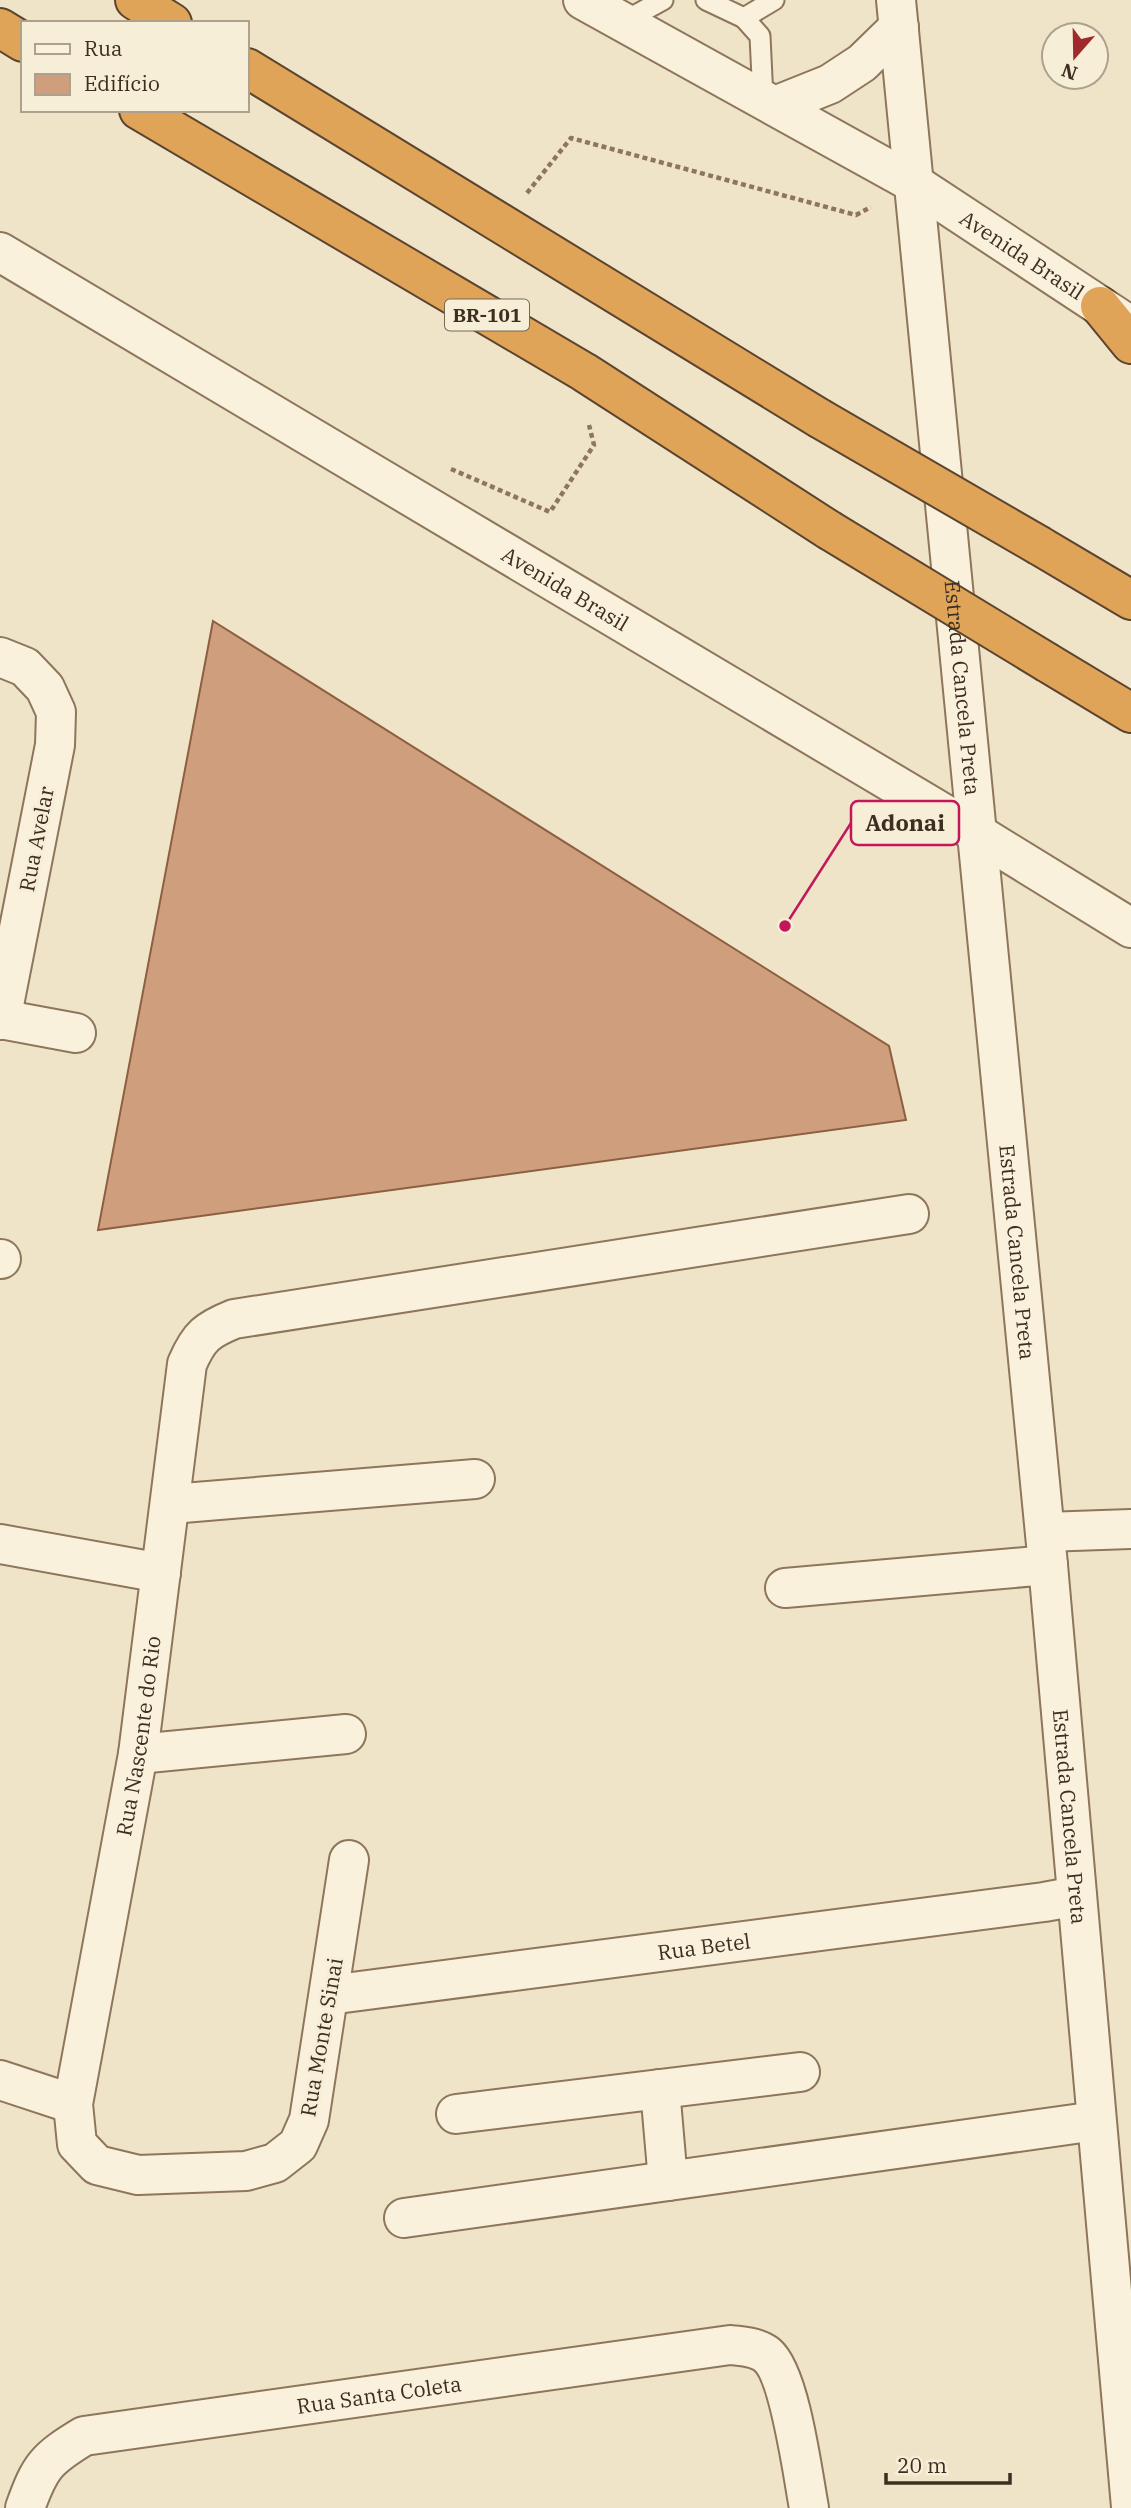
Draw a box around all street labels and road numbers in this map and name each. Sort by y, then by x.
street label: Avenida Brasil [955,204,1090,306]
road number: BR-101 [445,300,529,330]
street label: Avenida Brasil [497,540,634,637]
street label: Estrada Cancela Preta [938,579,987,797]
street label: Rua Avelar [12,783,60,894]
street label: Estrada Cancela Preta [993,1143,1042,1361]
street label: Rua Nascente do Rio [109,1634,167,1838]
street label: Estrada Cancela Preta [1047,1708,1094,1926]
street label: Rua Betel [656,1926,752,1966]
street label: Rua Monte Sinai [293,1955,349,2119]
street label: Rua Santa Coleta [295,2369,463,2420]

